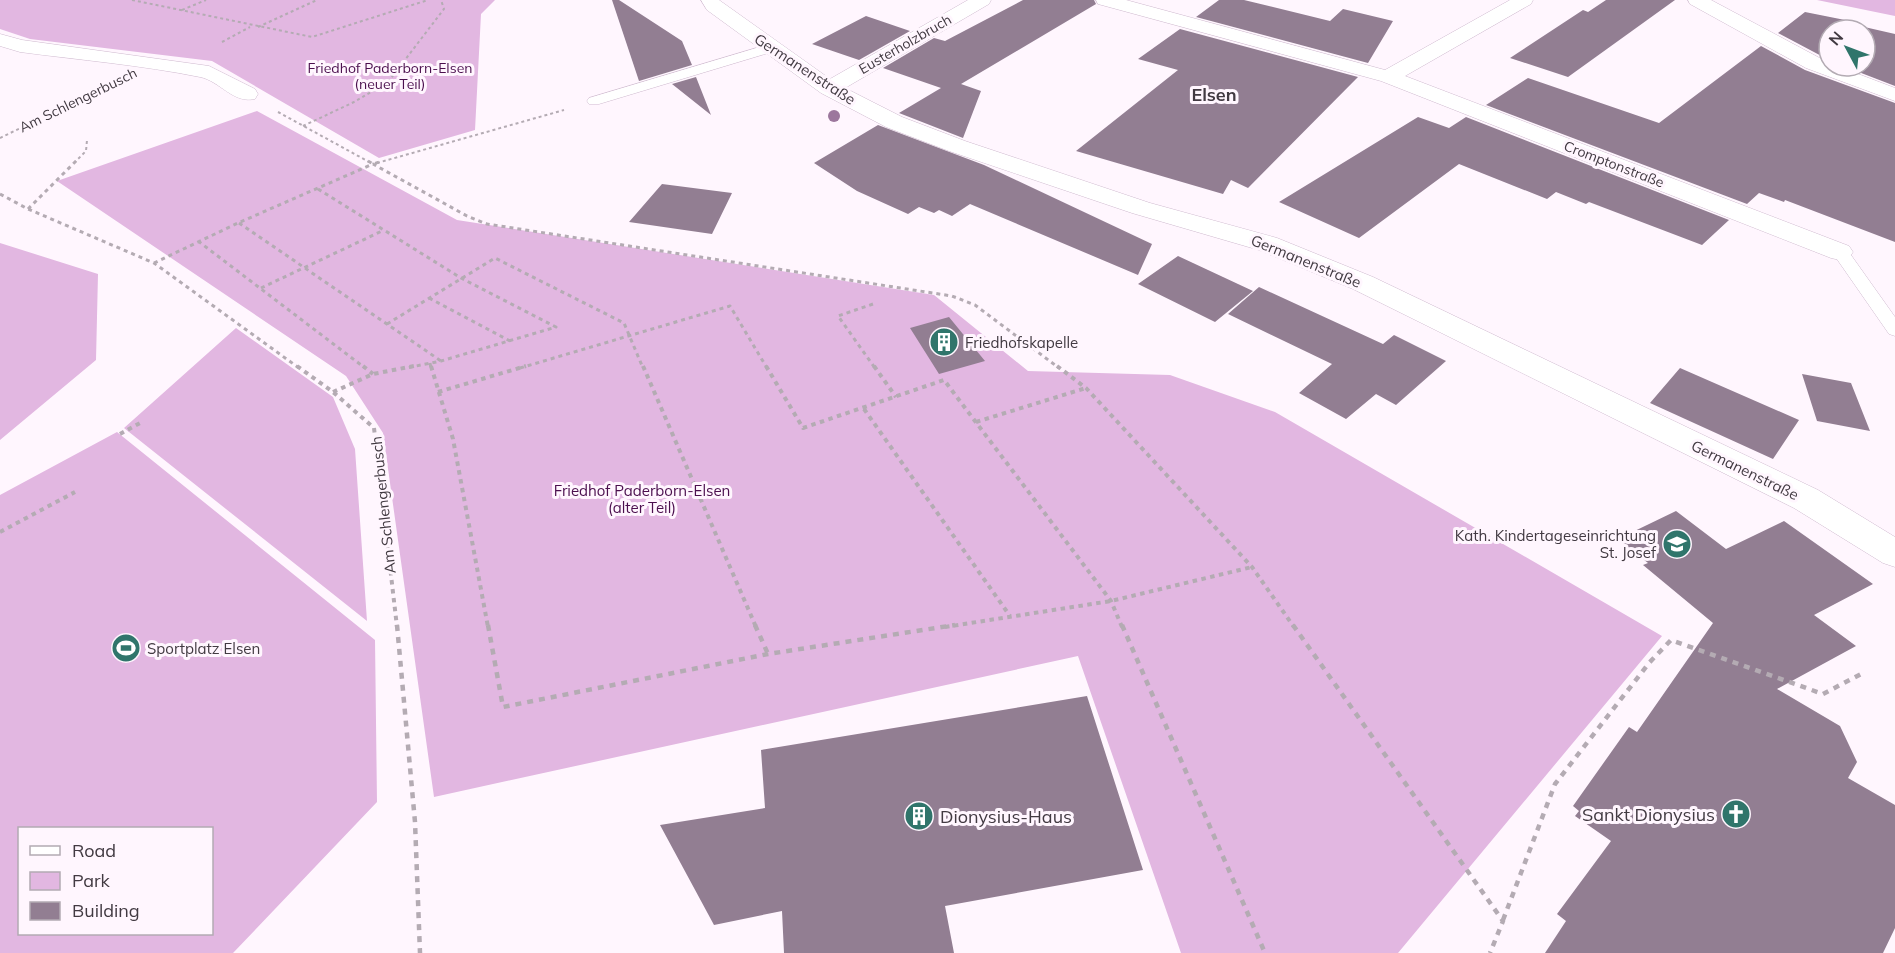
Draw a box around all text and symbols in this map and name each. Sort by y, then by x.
street label: Eusterholzbruch [855,10,955,78]
north arrow [1817,18,1877,78]
text: N [1824,27,1847,49]
street label: Germanenstraße [751,29,859,109]
park label: Friedhof Paderborn-Elsen (neuer Teil) [308,59,472,93]
street label: Am Schlengerbusch [16,64,140,136]
district label: Elsen [1191,83,1237,106]
street label: Cromptonstraße [1561,137,1667,191]
street label: Germanenstraße [1248,230,1364,292]
building icon: Friedhofskapelle [928,326,960,358]
place label: Friedhofskapelle [965,333,1078,352]
street label: Am Schlengerbusch [366,435,400,575]
street label: Germanenstraße [1688,436,1802,504]
park label: Friedhof Paderborn-Elsen (alter Teil) [554,481,730,517]
place label: Kath. Kindertageseinrichtung St. Josef [1455,526,1657,562]
school or university icon: Kath. Kindertageseinrichtung St. Josef [1661,528,1693,560]
sports icon: Sportplatz Elsen [110,632,142,664]
place label: Sportplatz Elsen [147,639,260,658]
church icon: Sankt Dionysius [1720,798,1752,830]
building icon: Dionysius-Haus [903,800,935,832]
place label: Sankt Dionysius [1582,803,1715,826]
place label: Dionysius-Haus [940,805,1072,828]
legend [18,827,213,935]
text: Road [72,839,116,862]
text: Park [72,869,111,892]
text: Building [72,899,140,922]

